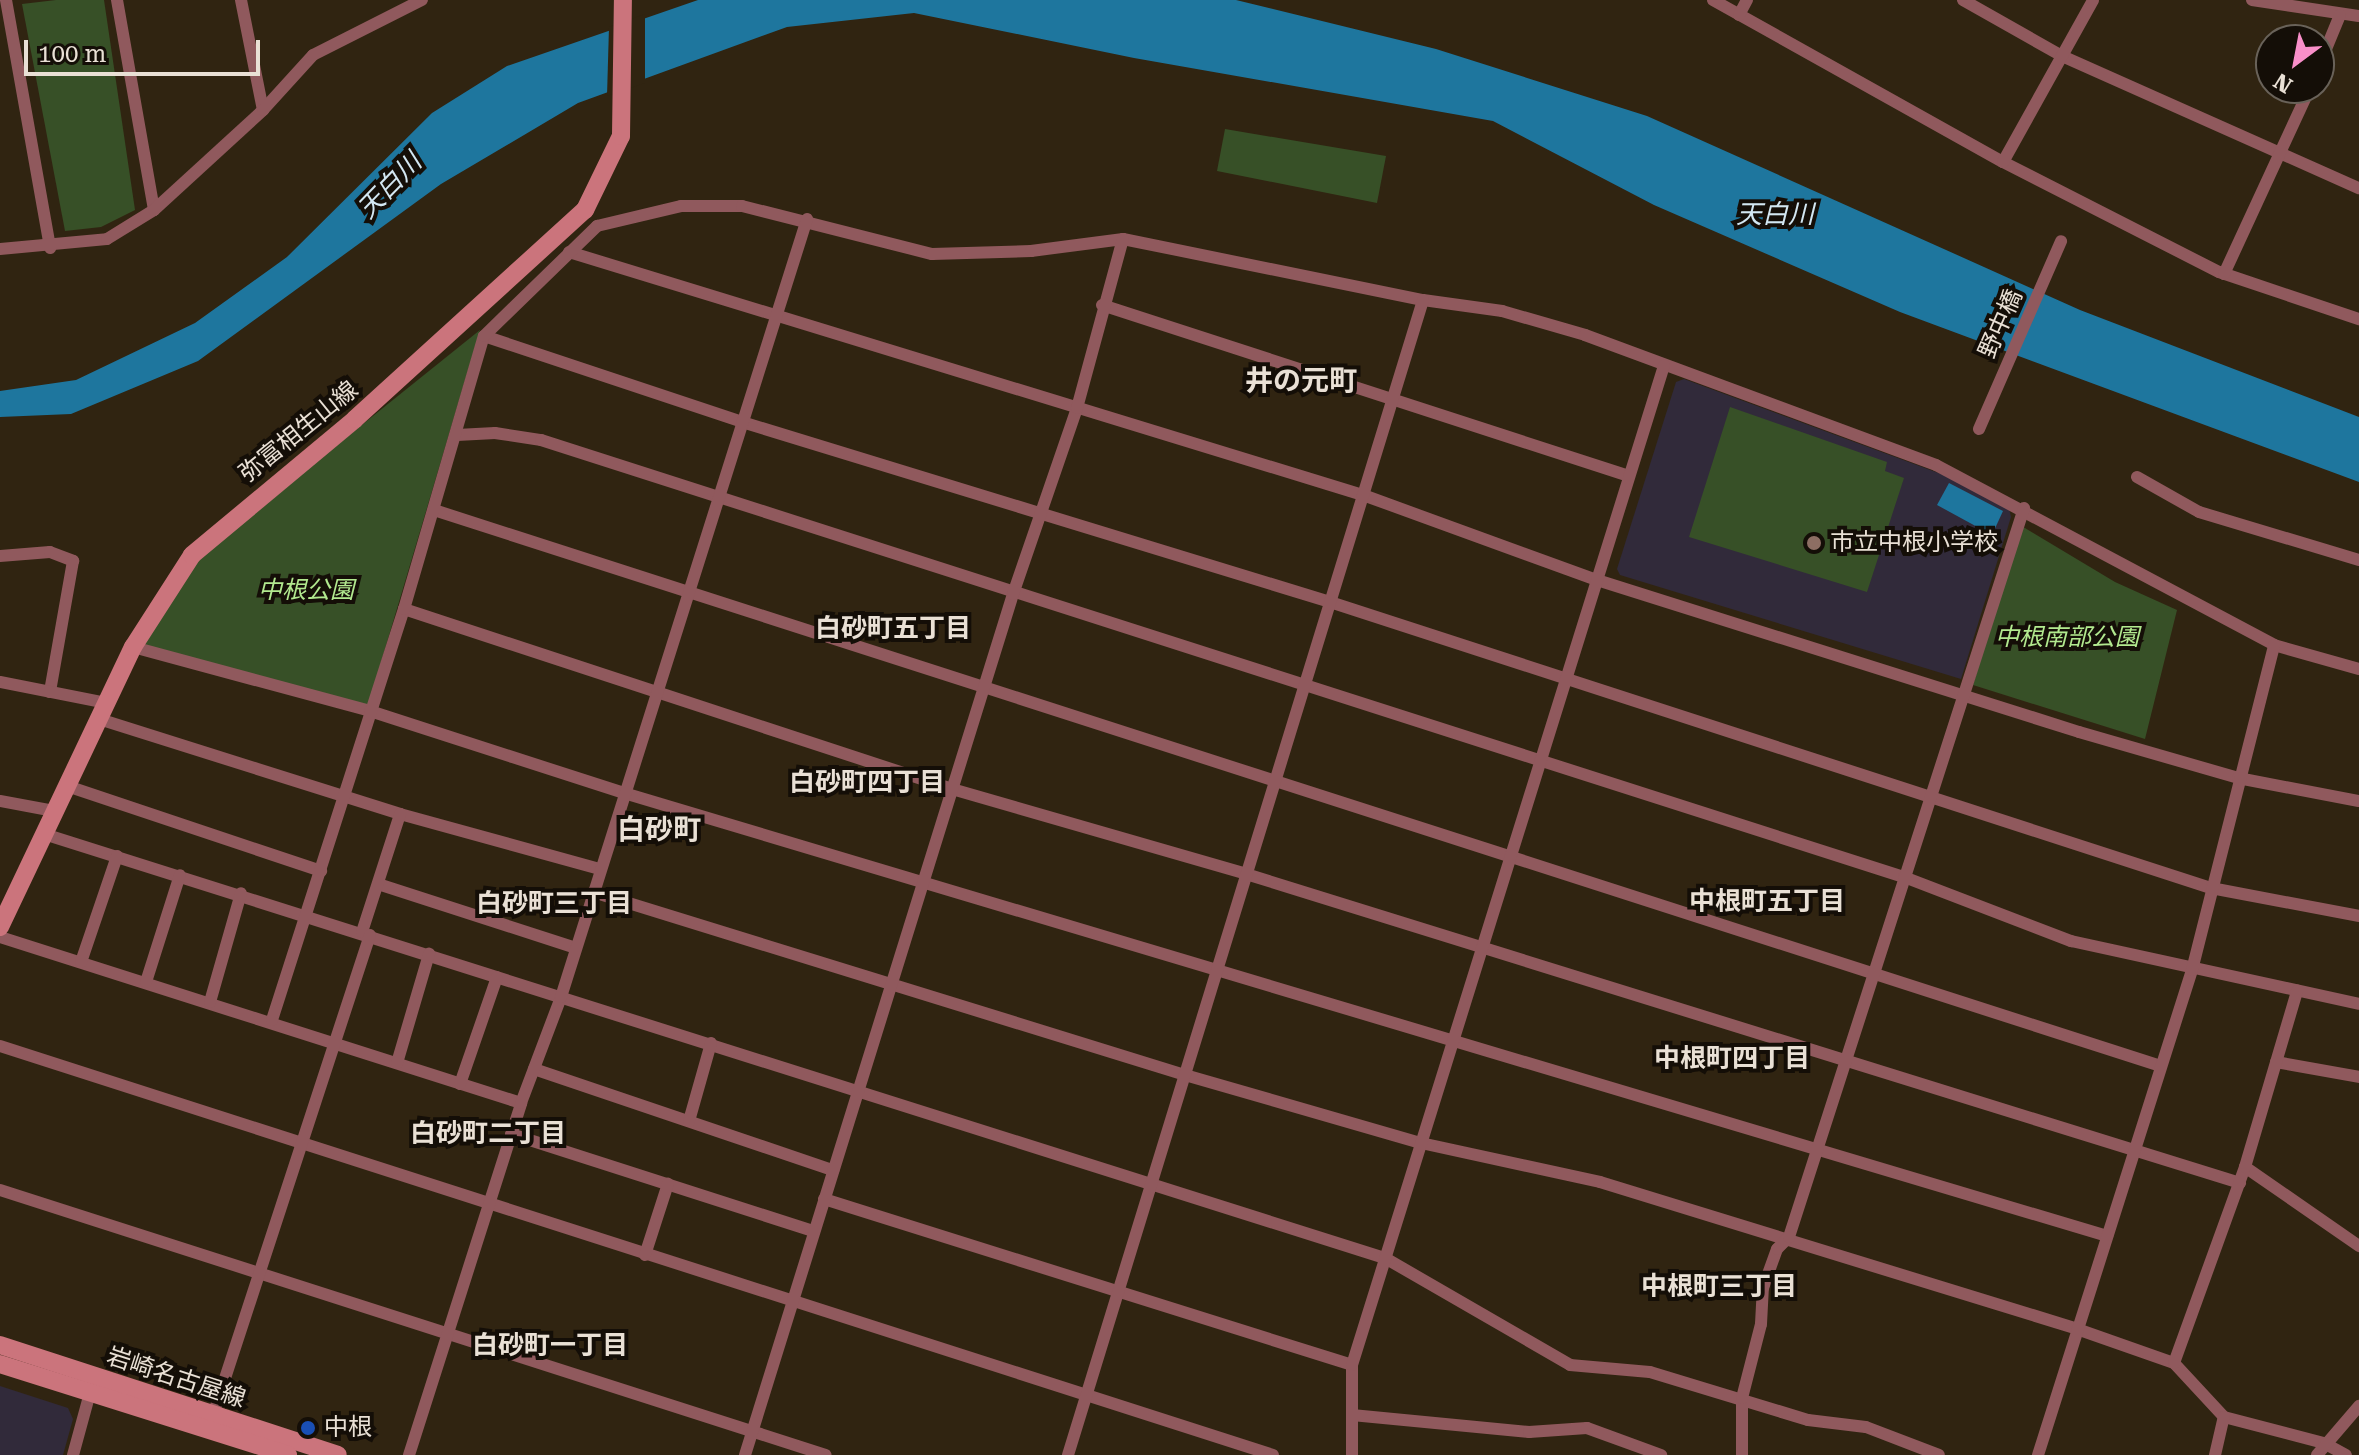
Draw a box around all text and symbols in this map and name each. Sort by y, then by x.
scale bar [28,24,264,74]
north arrow [2255,24,2335,104]
text: 100 m [38,40,106,68]
text: N [2269,68,2297,98]
water label: 天白川 [352,147,428,225]
water label: 天白川 [1736,199,1814,231]
street label: 野中橋 [1973,285,2029,363]
district label: 井の元町 [1245,364,1357,398]
street label: 弥富相生山線 [234,375,364,489]
place label: 市立中根小学校 [1830,529,1998,557]
marker: 市立中根小学校 [1805,534,1823,552]
park label: 中根公園 [258,577,354,605]
district label: 白砂町五丁目 [815,613,971,645]
park label: 中根南部公園 [1995,624,2139,652]
district label: 白砂町四丁目 [789,767,945,799]
district label: 白砂町 [617,813,701,847]
district label: 中根町五丁目 [1689,886,1845,918]
district label: 白砂町三丁目 [476,888,632,920]
district label: 中根町四丁目 [1654,1043,1810,1075]
district label: 白砂町二丁目 [410,1118,566,1150]
district label: 中根町三丁目 [1641,1271,1797,1303]
district label: 白砂町一丁目 [472,1330,628,1362]
street label: 岩崎名古屋線 [103,1342,249,1414]
place label: 中根 [324,1414,372,1442]
marker: 中根 [299,1419,317,1437]

